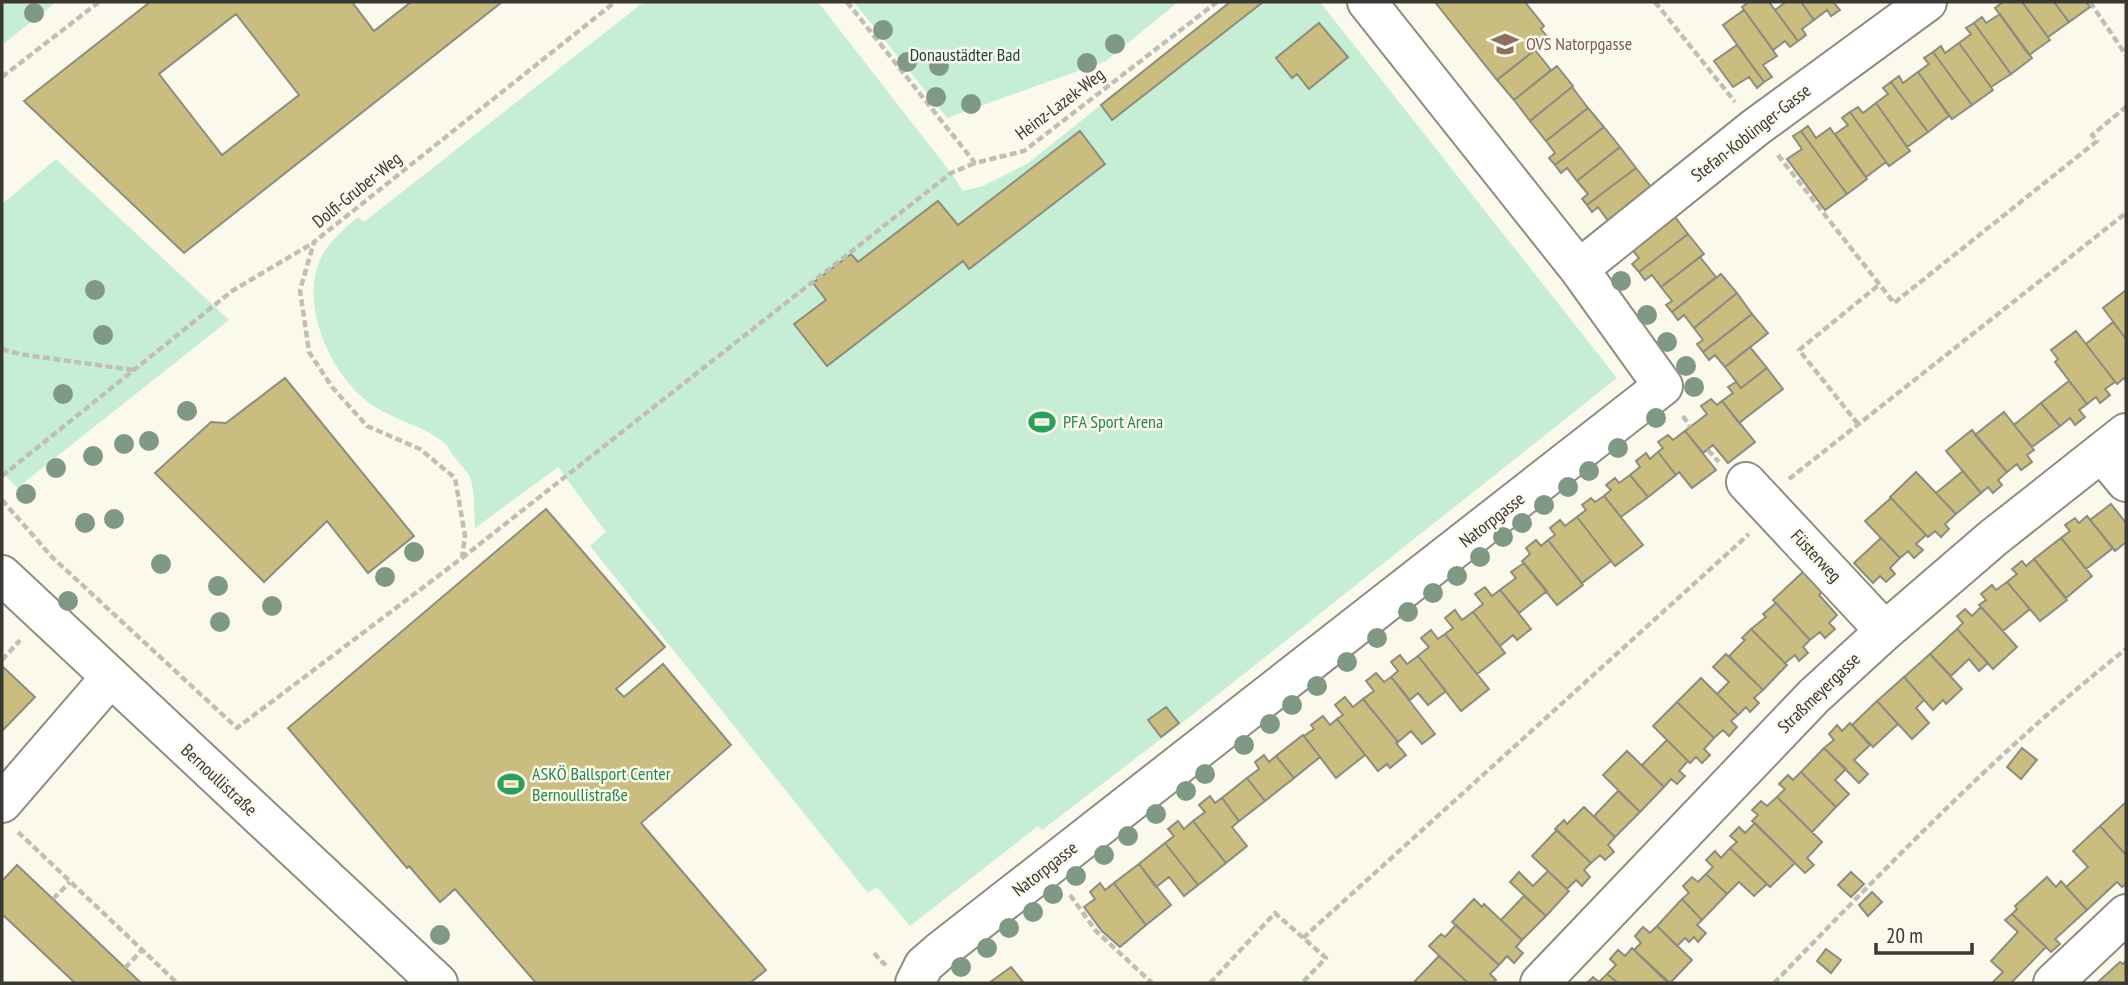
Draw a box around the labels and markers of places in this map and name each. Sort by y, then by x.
school or university icon: OVS Natorpgasse [1490,29,1520,59]
place label: OVS Natorpgasse [1526,32,1632,55]
sports icon: PFA Sport Arena [1027,407,1057,437]
place label: PFA Sport Arena [1063,410,1163,433]
place label: ASKÖ Ballsport Center Bernoullistraße [532,762,671,806]
sports icon: ASKÖ Ballsport Center Bernoullistraße [496,769,526,799]

